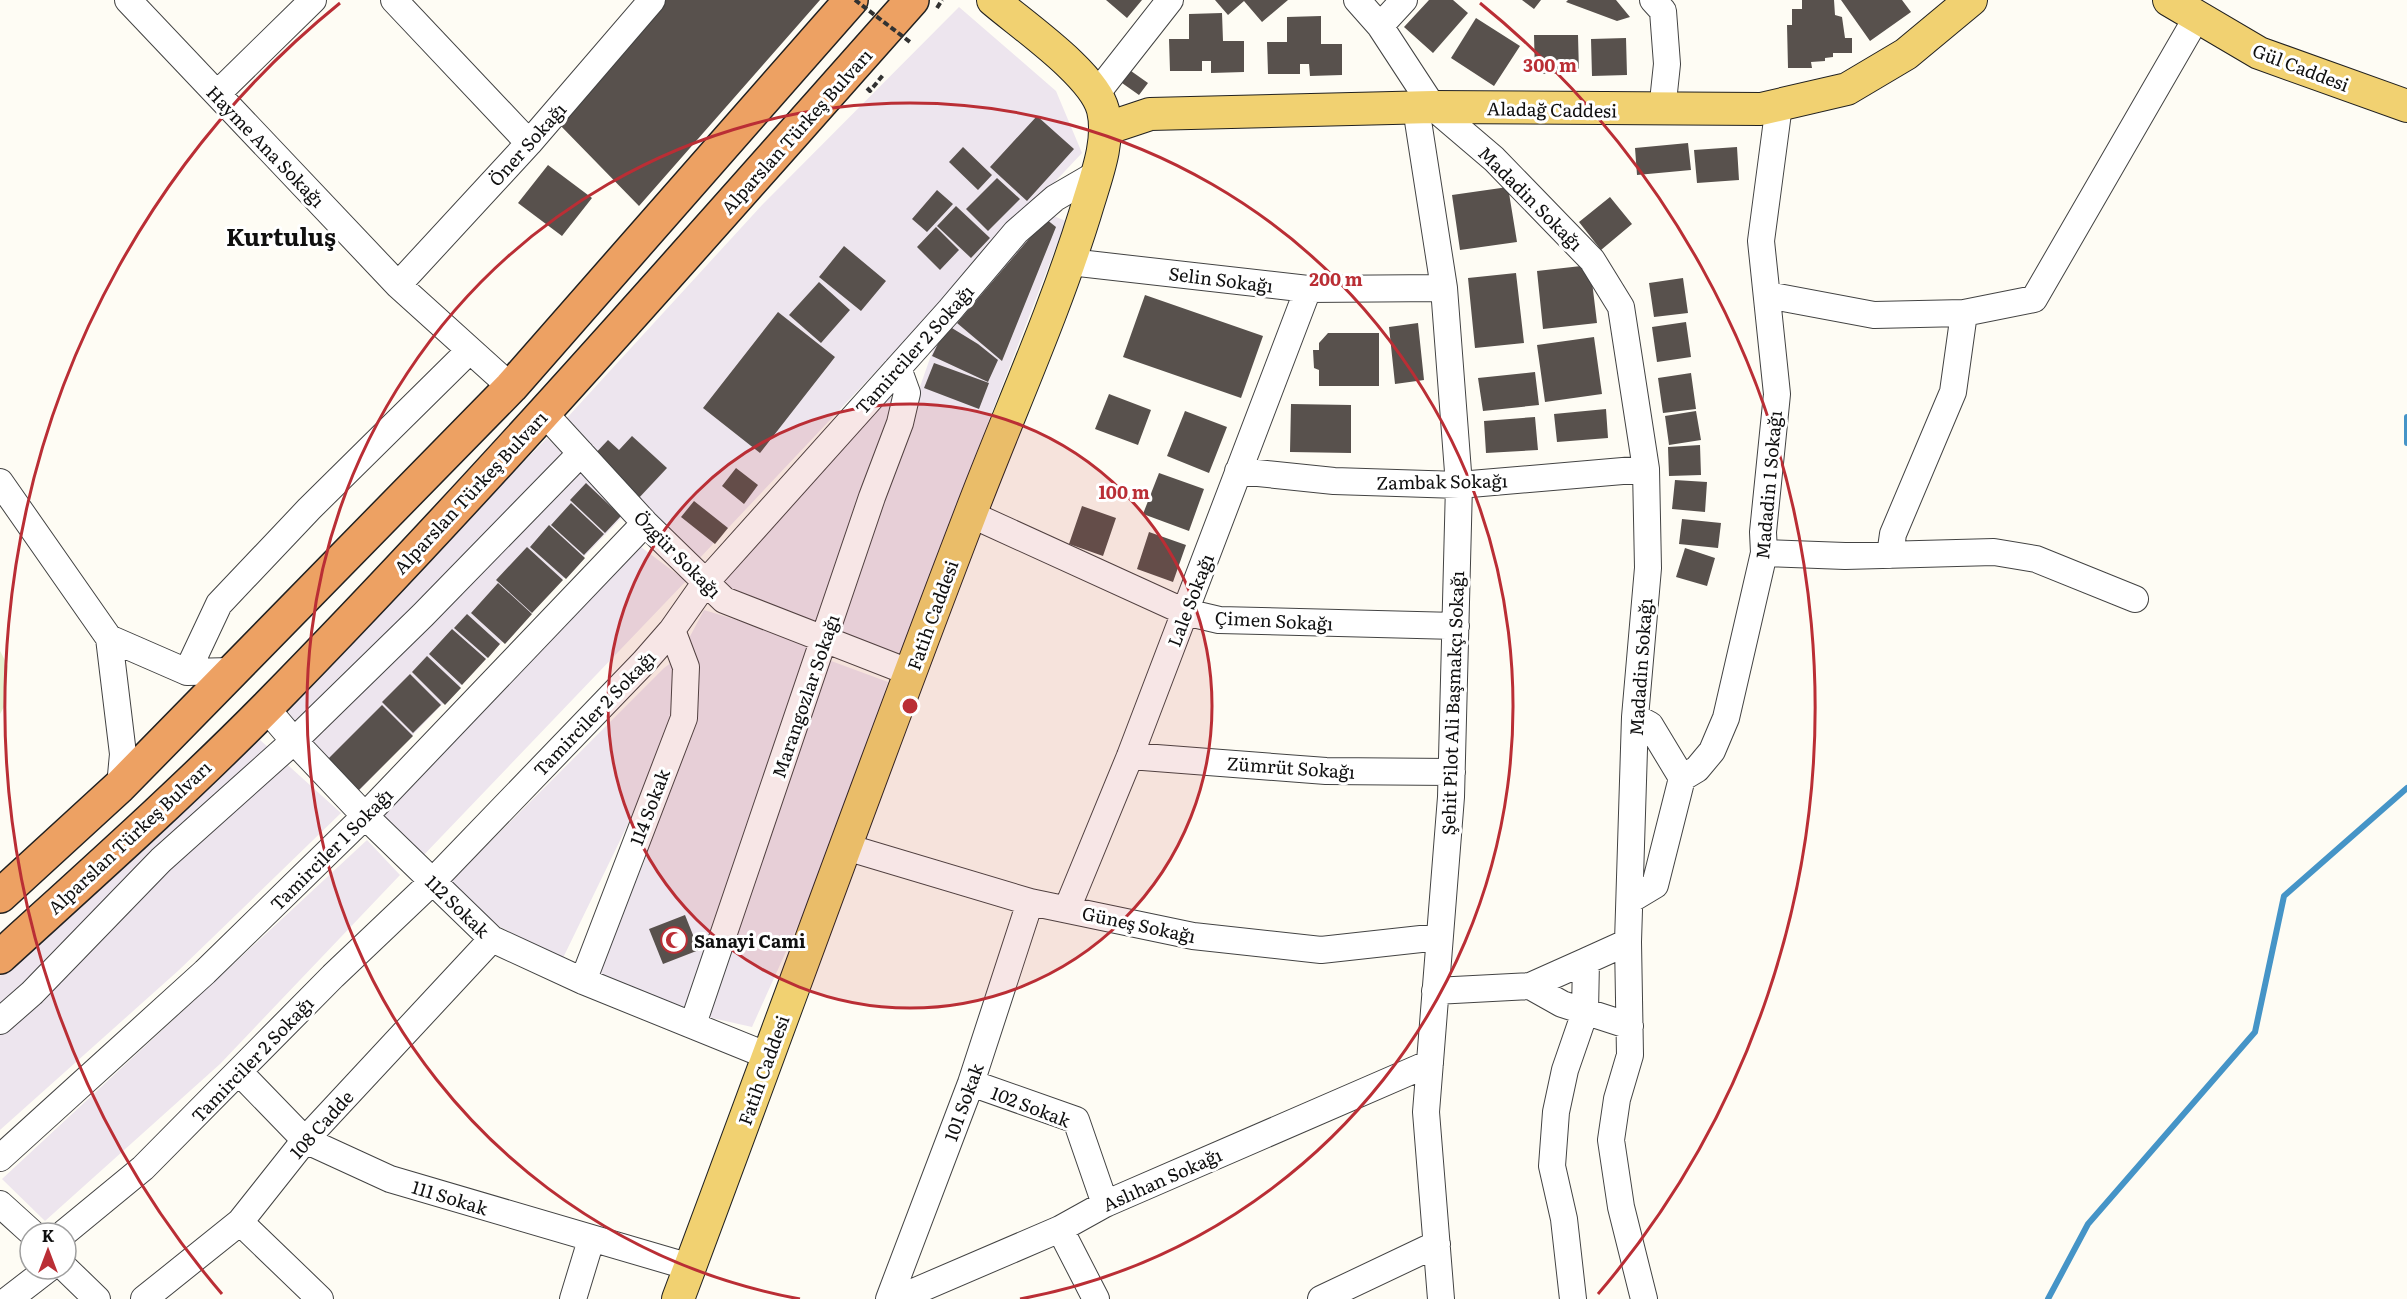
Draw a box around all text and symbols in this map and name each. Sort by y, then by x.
street label: Gül Caddesi [2249,36,2353,98]
street label: Alparslan Türkeş Bulvarı [714,42,878,220]
text: 300 m [1523,51,1577,78]
street label: Hayme Ana Sokağı [201,79,331,213]
street label: Aladağ Caddesi [1487,94,1617,124]
street label: Öner Sokağı [482,96,572,192]
street label: Madadin Sokağı [1473,140,1589,256]
district label: Kurtuluş [226,218,336,253]
street label: Selin Sokağı [1167,259,1275,299]
text: 200 m [1309,265,1363,292]
street label: Tamirciler 2 Sokağı [848,278,980,420]
street label: Alparslan Türkeş Bulvarı [387,404,553,580]
street label: Madadin 1 Sokağı [1748,410,1788,560]
street label: Zambak Sokağı [1376,466,1508,496]
text: 100 m [1098,478,1150,505]
street label: Özgür Sokağı [628,504,728,604]
street label: Lale Sokağı [1160,550,1220,650]
street label: Fatih Caddesi [900,556,964,674]
street label: Şehit Pilot Ali Başmakçı Sokağı [1434,570,1470,836]
street label: Madadin Sokağı [1622,597,1658,737]
street label: Çimen Sokağı [1214,603,1334,637]
street label: Marangozlar Sokağı [764,611,846,781]
street label: Tamirciler 2 Sokağı [527,644,661,782]
centre of rings [900,696,920,716]
street label: Zümrüt Sokağı [1226,749,1356,785]
street label: Alparslan Türkeş Bulvarı [41,754,217,920]
street label: 114 Sokak [622,764,676,849]
street label: Tamirciler 1 Sokağı [263,781,399,917]
street label: 112 Sokak [420,868,497,944]
street label: Güneş Sokağı [1080,899,1198,949]
mosque icon: Sanayi Cami [659,925,689,955]
place label: Sanayi Cami [694,927,806,954]
street label: Tamirciler 2 Sokağı [185,990,319,1128]
street label: Fatih Caddesi [731,1011,795,1129]
street label: 101 Sokak [936,1058,990,1145]
street label: 102 Sokak [987,1079,1076,1134]
street label: 108 Cadde [283,1084,359,1164]
street label: Aslıhan Sokağı [1098,1141,1226,1217]
street label: 111 Sokak [409,1173,492,1222]
north arrow [18,1221,78,1281]
text: K [42,1223,55,1247]

